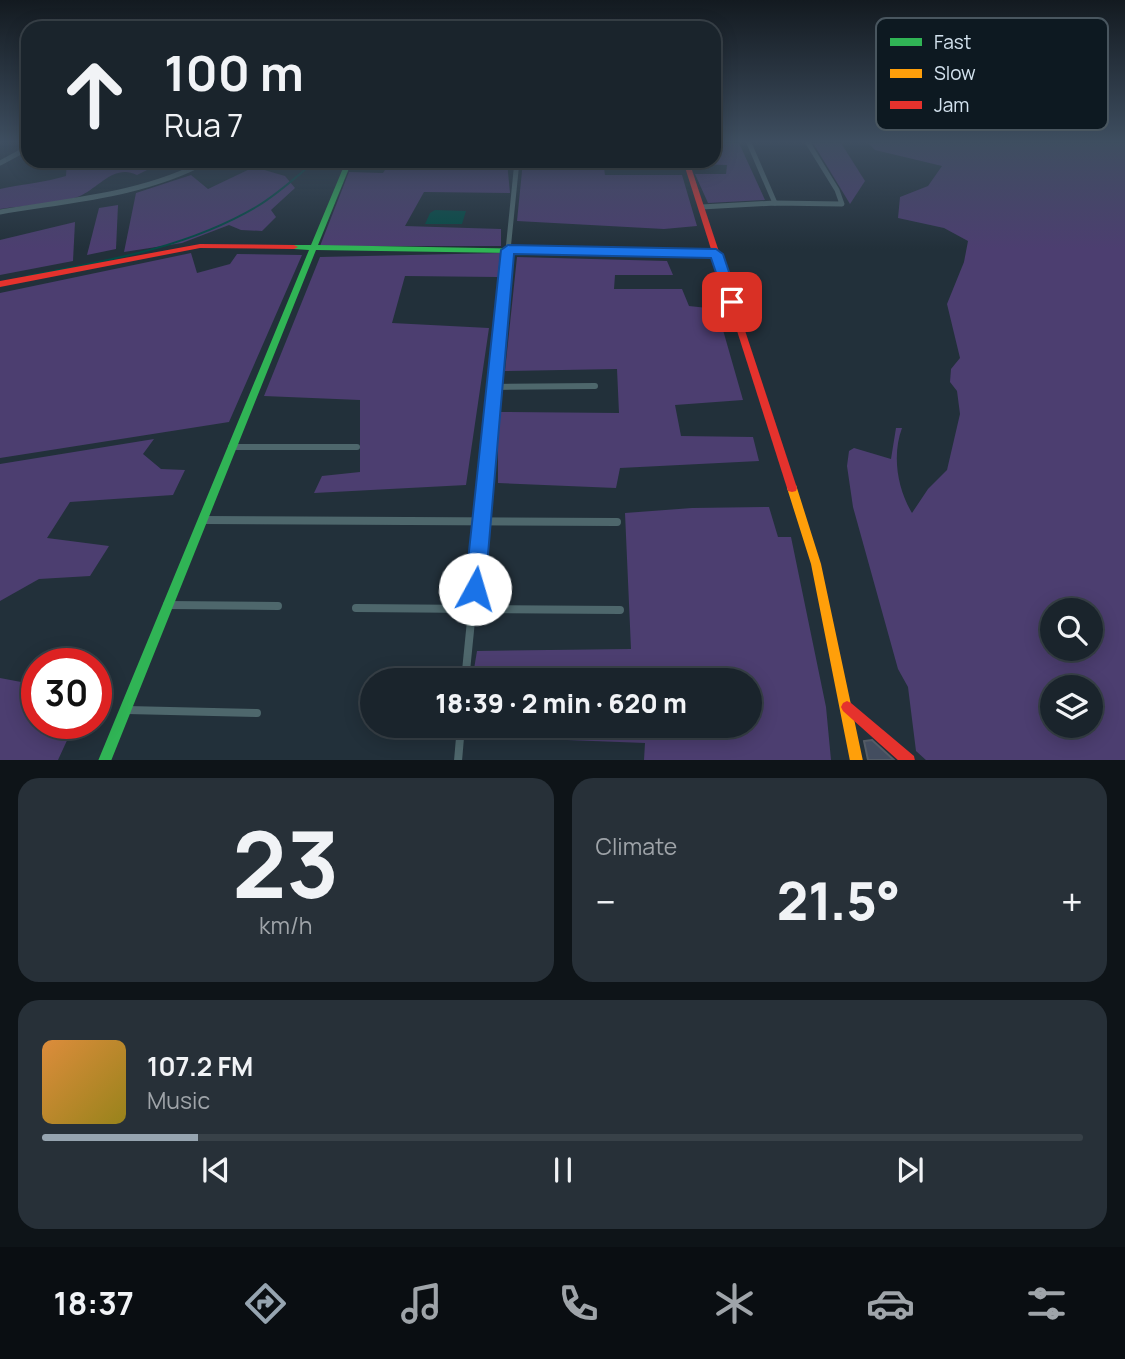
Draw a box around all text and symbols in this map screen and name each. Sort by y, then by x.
legend [876,18,1108,130]
text: Fast [934,29,971,55]
text: 100 m [164,39,304,106]
icon: ahead [49,49,140,140]
text: Slow [934,60,976,86]
text: Jam [934,92,969,118]
text: Rua 7 [164,103,243,147]
pin [702,272,762,332]
icon: arrive [713,283,751,321]
position arrow [438,552,512,626]
map controls [1040,598,1103,738]
button: search [1040,598,1103,661]
speed limit sign: 30 [21,648,112,739]
button: layers [1040,675,1103,738]
text: 18:39 · 2 min · 620 m [435,685,687,721]
text: 23 [232,801,339,925]
text: Climate [596,830,677,862]
text: 21.5° [777,865,900,936]
text: − [596,875,616,927]
text: + [1061,875,1083,927]
text: km/h [259,909,313,941]
text: 107.2 FM [147,1048,253,1084]
text: Music [147,1084,210,1116]
icon: previous [197,1151,235,1189]
icon: pause [544,1151,582,1189]
icon: next [891,1151,929,1189]
icon: directions [241,1279,290,1328]
icon: music [397,1279,446,1328]
icon: phone [554,1279,603,1328]
icon: climate [710,1279,759,1328]
icon: car [866,1279,915,1328]
icon: filters [1022,1279,1071,1328]
text: 18:37 [54,1281,134,1325]

